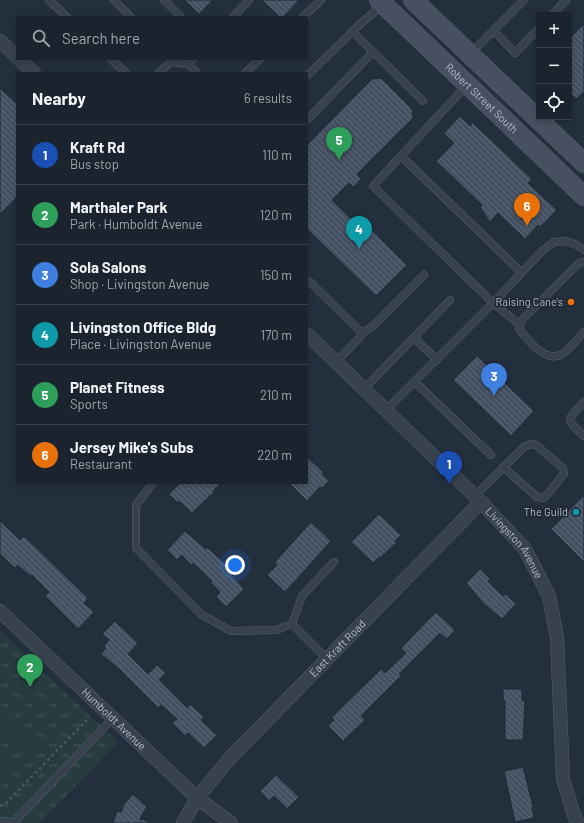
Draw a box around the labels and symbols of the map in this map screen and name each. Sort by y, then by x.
street label: Robert Street South [443,60,521,136]
pin: 5 [326,127,352,160]
pin: 6 [514,193,540,226]
pin: 4 [346,216,372,249]
place label: Raising Cane's [496,295,563,308]
marker: Raising Cane's [566,297,576,307]
pin: 3 [481,363,507,396]
pin: 1 [436,451,462,484]
street label: Livingston Avenue [483,504,546,581]
place label: The Guild [524,505,568,518]
marker: The Guild [571,507,581,517]
your location [225,555,245,575]
street label: East Kraft Road [306,617,368,679]
pin: 2 [17,654,43,687]
street label: Humboldt Avenue [79,685,149,752]

